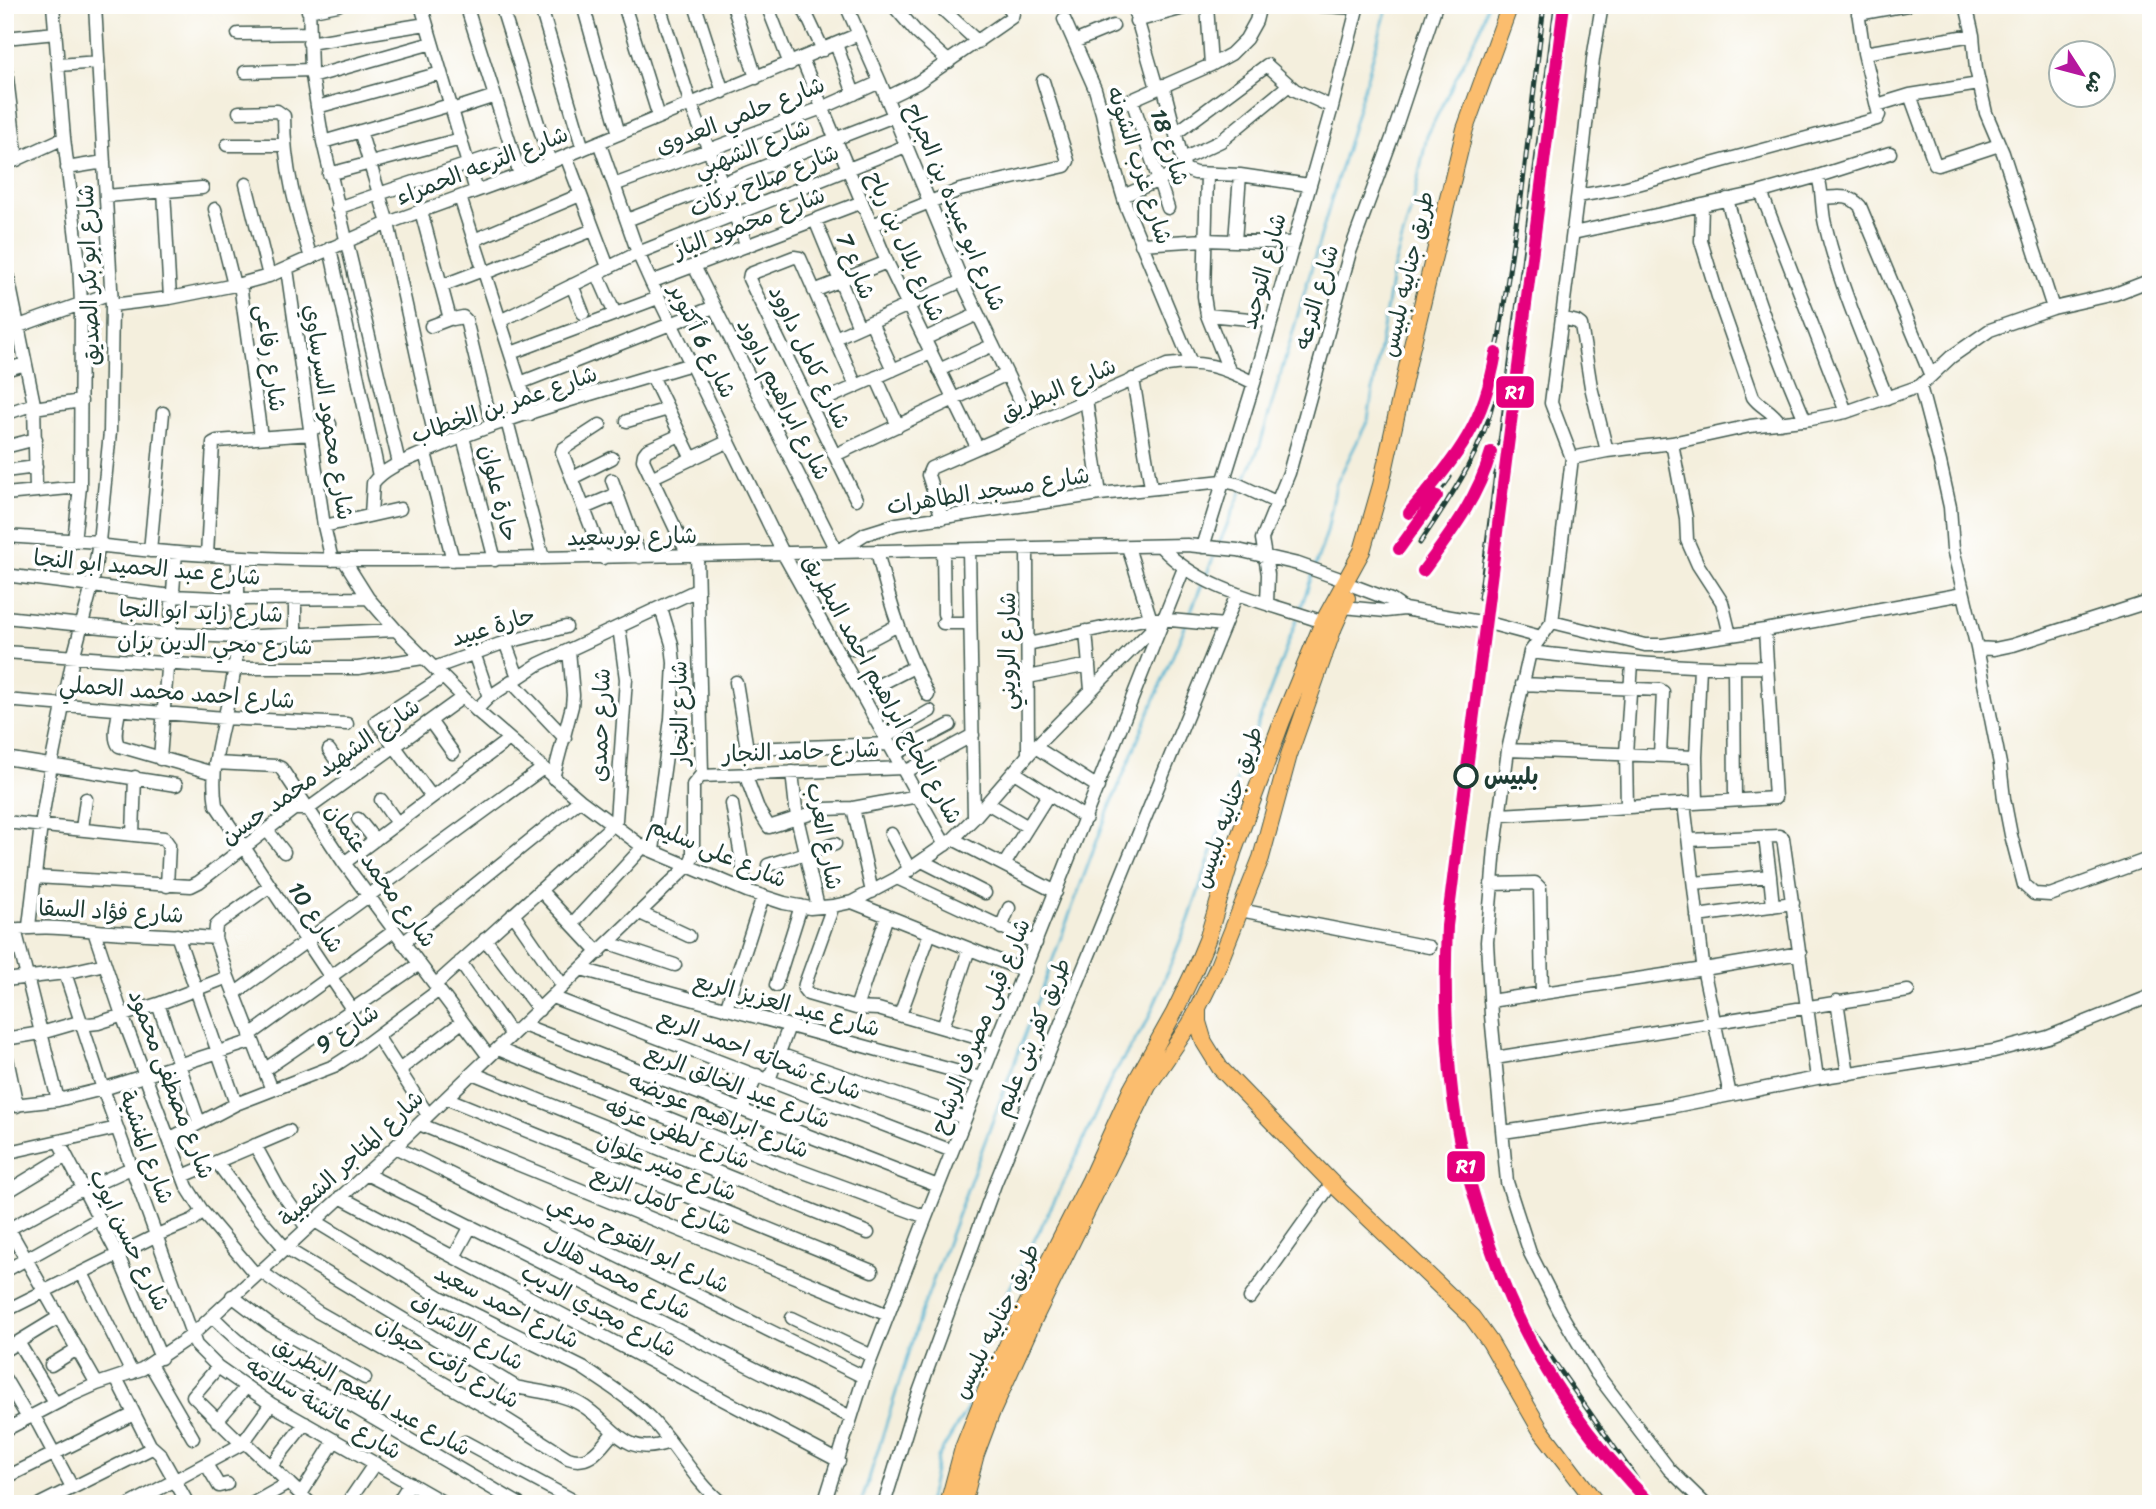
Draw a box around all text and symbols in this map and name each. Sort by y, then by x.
north arrow [2048,38,2118,108]
street label: شارع حلمي العدوى [649,64,831,167]
text: ش [2076,66,2115,102]
street label: شارع غرب الشونه [1095,80,1185,250]
street label: شارع ابو عبيده بن الجراح [893,96,1018,318]
street label: شارع 18 [1138,103,1201,191]
street label: شارع الشهبي [687,107,817,190]
street label: شارع الترعه الحمراء [390,114,575,217]
street label: شارع صلاح بركات [683,132,846,229]
street label: شارع بلال بن رباح [854,164,957,328]
street label: شارع محمود الباز [665,175,831,271]
street label: شارع ابو بكر الصديق [65,183,112,367]
street label: طريق جنابيه بلبيس [1368,187,1447,361]
street label: شارع التوحيد [1228,208,1299,334]
street label: شارع 7 [824,227,887,306]
street label: شارع الترعه [1282,240,1351,355]
street label: شارع 6 أكتوبر [656,275,748,406]
street label: شارع كامل داوود [757,278,862,437]
street label: شارع محمود السرساوي [291,301,366,523]
street label: شارع رفاعى [243,302,298,414]
street label: شارع ابراهيم داوود [725,311,842,488]
street label: شارع البطريق [993,346,1123,433]
street label: شارع عمر بن الخطاب [405,353,603,456]
line badge: R1 [1495,375,1535,409]
text: R1 [1504,376,1525,409]
street label: حارة علوان [467,440,530,546]
street label: شارع مسجد الطاهرات [884,454,1093,527]
street label: شارع بورسعيد [567,515,697,558]
street label: شارع عبد الحميد ابو النجا [32,537,262,598]
street label: شارع الحاج ابراهيم احمد البطريق [791,546,974,832]
street label: شارع زايد ابو النجا [118,588,284,635]
street label: شارع الرويني [987,592,1028,710]
street label: حارة عبيد [446,594,540,659]
street label: شارع محي الدين بزان [117,620,313,667]
street label: شارع النجار [658,660,701,768]
street label: شارع احمد محمد الحملي [58,664,296,721]
street label: شارع حمدى [578,667,623,783]
street label: شارع الشهيد محمد حسن [212,687,429,856]
street label: طريق جنابيه بلبيس [1182,720,1275,894]
street label: شارع حامد النجار [720,728,880,775]
place label: بلبيس [1484,756,1538,797]
marker: بلبيس [1454,764,1478,788]
street label: شارع العرب [794,779,855,893]
street label: شارع محمد عثمان [313,794,448,957]
street label: شارع على سليم [642,805,793,900]
street label: شارع 10 [276,873,355,962]
street label: شارع فؤاد السقا [37,887,185,936]
street label: شارع قبلى مصرف الرشاح [918,912,1042,1140]
street label: طريق كفر بنى عليم [982,951,1083,1123]
street label: شارع عبد العزيز الربع [689,960,885,1049]
street label: شارع مصطفى محمود [116,983,227,1185]
street label: شارع 9 [307,992,388,1065]
street label: شارع شحاته احمد الربع [652,997,868,1112]
street label: شارع عبد الخالق الربع [639,1032,837,1141]
street label: شارع ابراهيم عويضه [622,1060,816,1170]
street label: شارع المتاجر الشعبية [269,1079,434,1237]
street label: شارع المنشية [107,1084,186,1210]
street label: شارع لطفي عرفه [599,1086,757,1181]
street label: شارع منير علوان [590,1120,743,1213]
line badge: R1 [1446,1150,1486,1183]
text: R1 [1455,1150,1476,1183]
street label: شارع كامل الربع [585,1153,739,1247]
street label: شارع حسن ايوب [77,1162,182,1319]
street label: شارع ابو الفتوح مرعي [541,1182,737,1305]
street label: شارع محمد هلال [537,1222,699,1331]
street label: طريق جنابيه بلبيس [941,1236,1052,1406]
street label: شارع احمد سعيد [427,1252,587,1361]
street label: شارع مجدي الديب [513,1252,684,1369]
street label: شارع الاشراف [401,1283,532,1382]
street label: شارع رأفت حيوان [368,1304,528,1420]
street label: شارع عبد المنعم البطريق [265,1325,479,1468]
street label: شارع عائشة سلامه [238,1345,410,1471]

